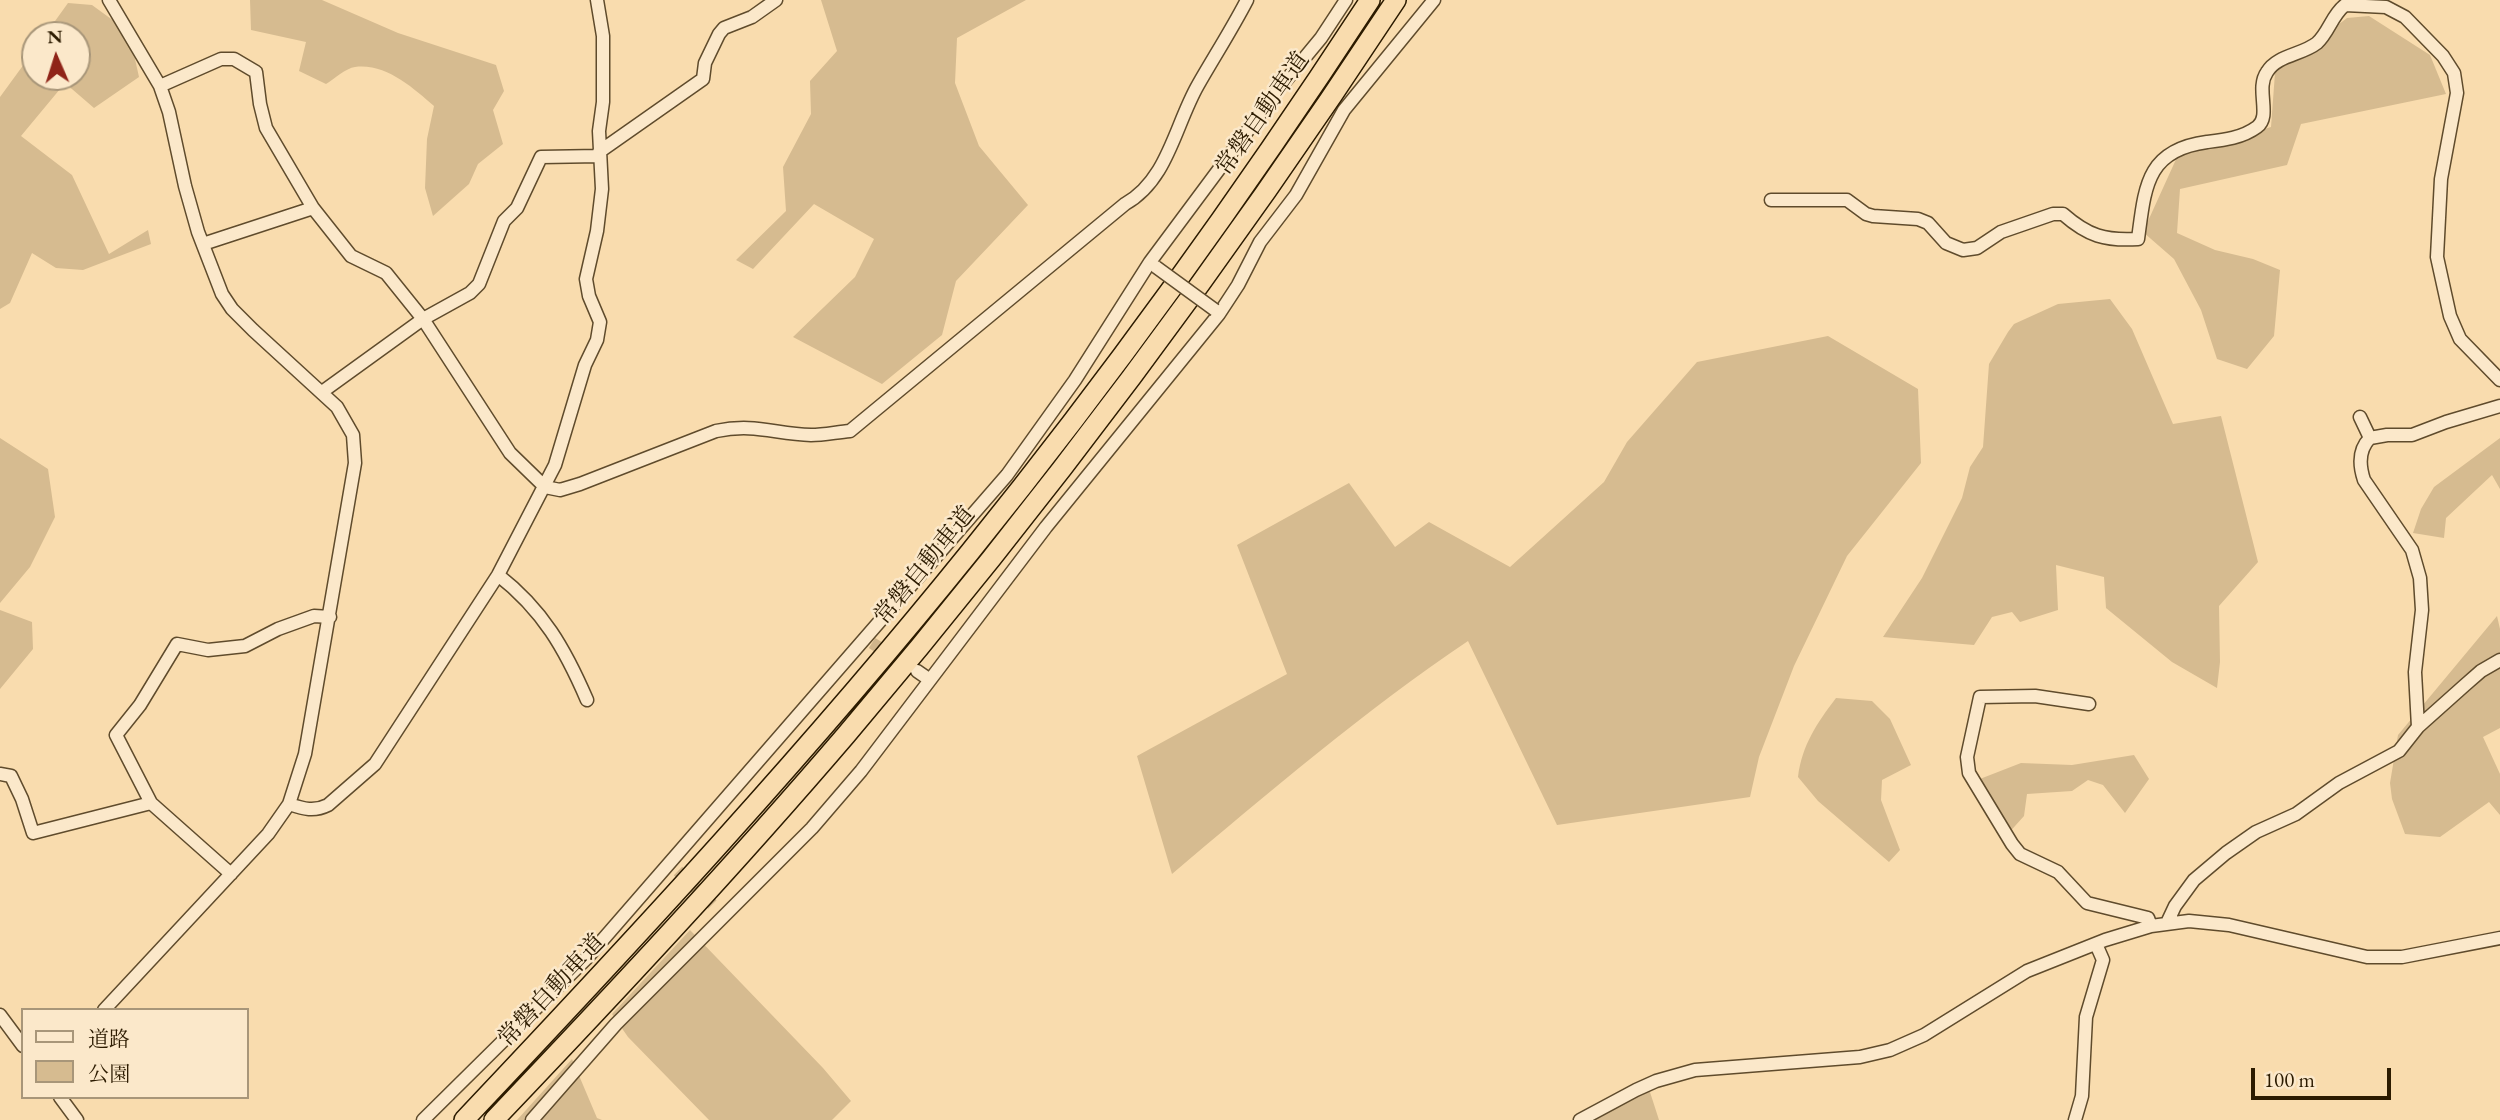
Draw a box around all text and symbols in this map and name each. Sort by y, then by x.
north arrow [21,21,91,91]
text: N [47,24,63,49]
street label: 常磐自動車道 [1210,47,1316,181]
street label: 常磐自動車道 [868,501,982,631]
street label: 常磐自動車道 [492,929,612,1053]
legend [21,1008,248,1099]
text: 道路 [88,1025,130,1052]
scale bar [2255,1054,2395,1098]
text: 公園 [88,1060,130,1087]
text: 100 m [2264,1066,2315,1093]

